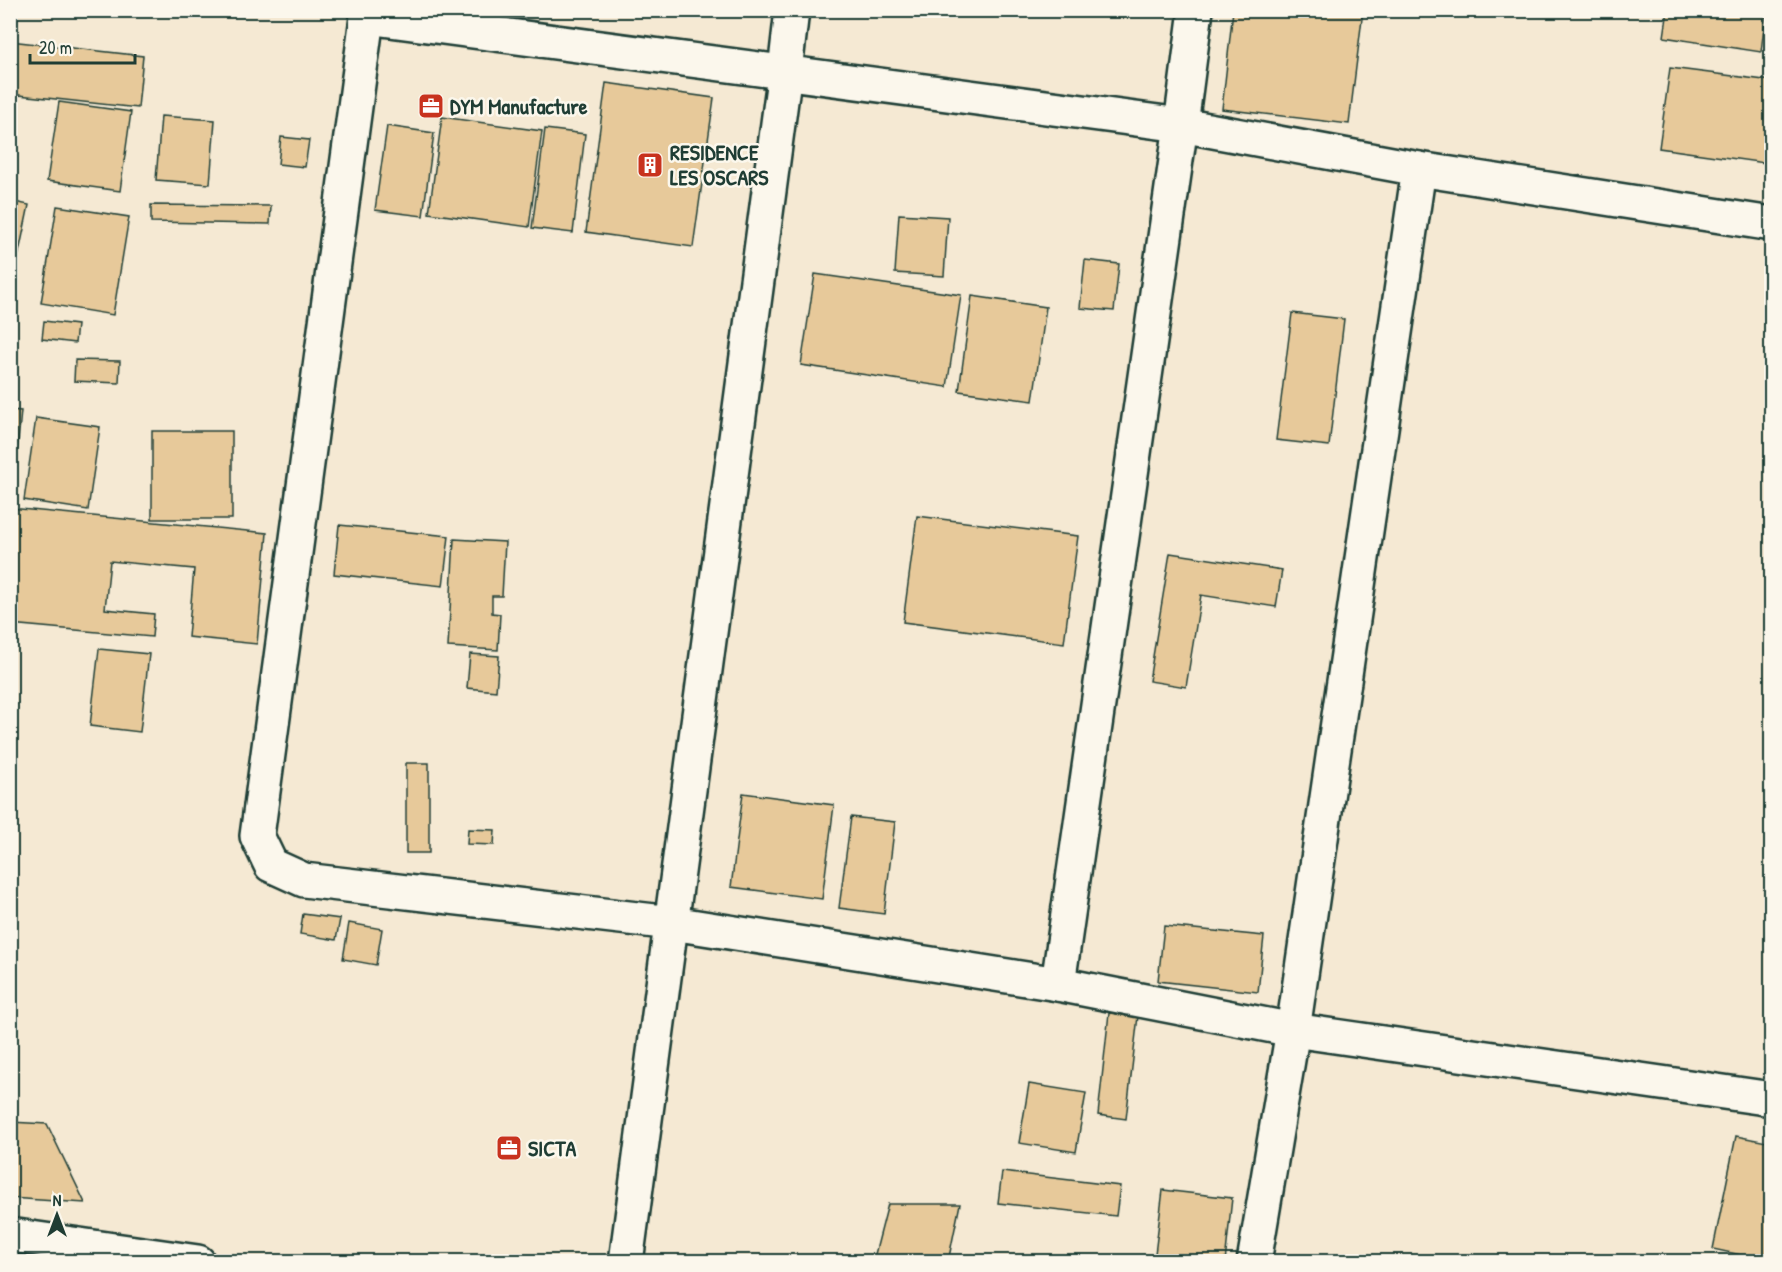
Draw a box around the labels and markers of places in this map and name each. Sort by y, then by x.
office icon: DYM Manufacture [416,91,446,121]
place label: DYM Manufacture [450,91,588,121]
place label: RESIDENCE LES OSCARS [670,137,769,192]
building icon: RESIDENCE LES OSCARS [635,150,665,180]
office icon: SICTA [494,1133,524,1163]
place label: SICTA [528,1133,577,1163]

